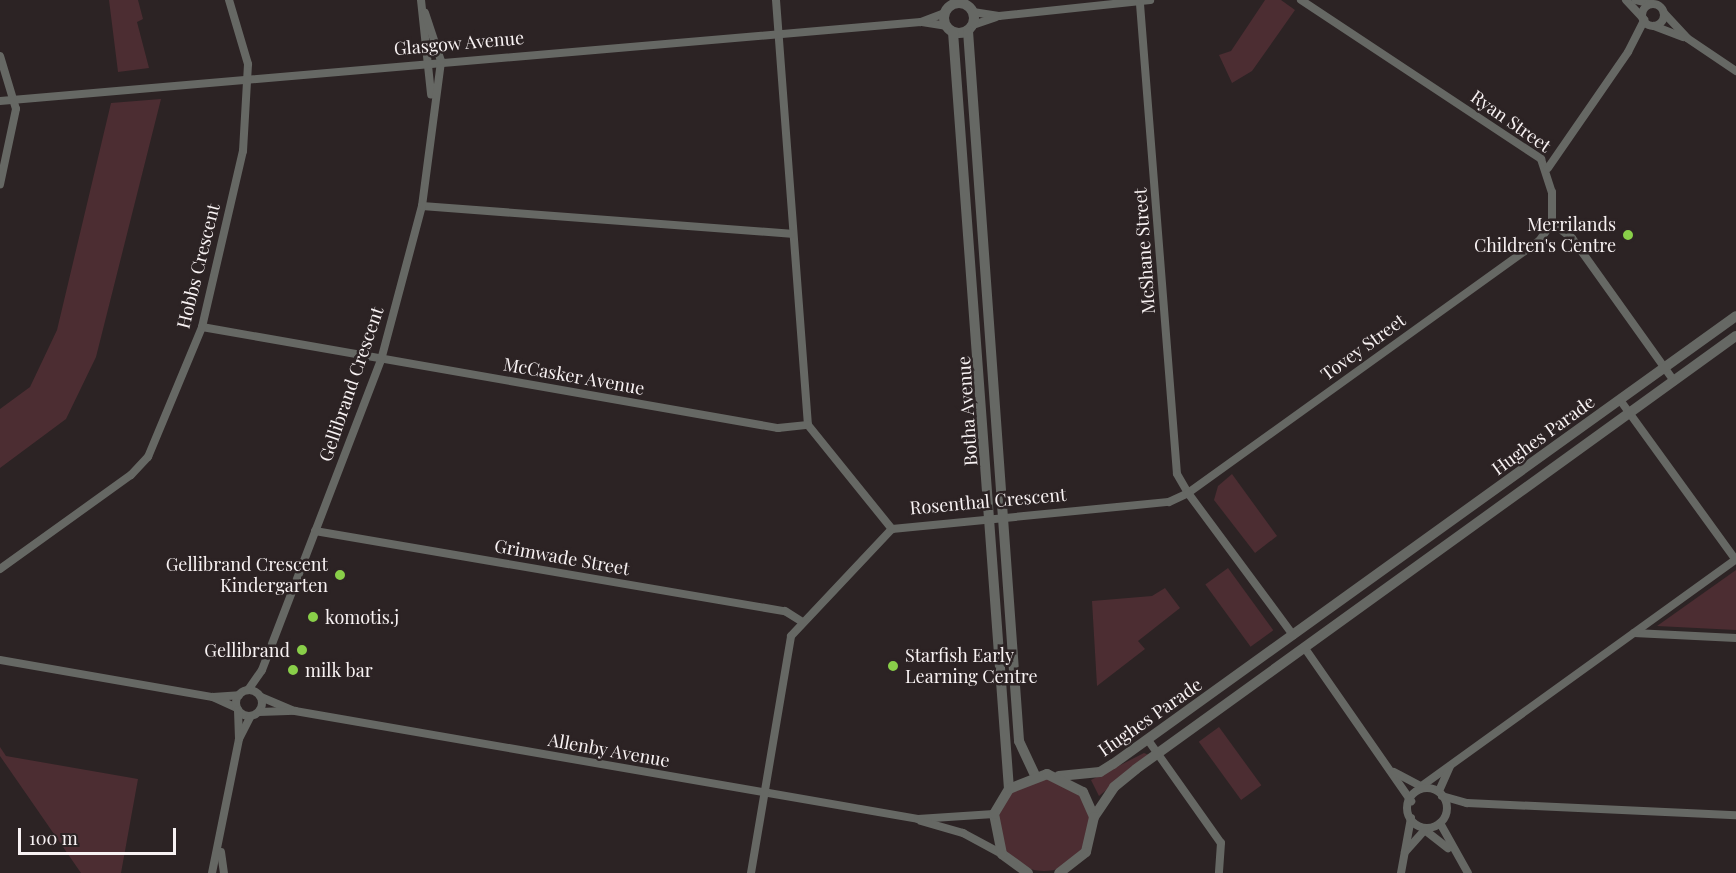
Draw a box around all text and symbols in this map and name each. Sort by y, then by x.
street label: Glasgow Avenue [393,27,525,59]
street label: Ryan Street [1467,86,1555,156]
street label: McShane Street [1129,187,1159,315]
street label: Hobbs Crescent [172,201,224,331]
place label: Merrilands Children's Centre [1474,214,1616,256]
marker: Merrilands Children's Centre [1621,228,1635,242]
street label: Gellibrand Crescent [314,304,388,464]
street label: Tovey Street [1316,309,1410,385]
street label: McCasker Avenue [501,353,647,399]
street label: Botha Avenue [952,355,982,467]
street label: Hughes Parade [1487,391,1599,479]
street label: Rosenthal Crescent [909,483,1067,519]
street label: Grimwade Street [493,534,631,580]
place label: Gellibrand Crescent Kindergarten [166,554,328,596]
marker: Gellibrand Crescent Kindergarten [333,568,347,582]
place label: komotis.j [325,606,399,628]
marker: komotis.j [306,610,320,624]
place label: Gellibrand [204,639,290,661]
marker: Gellibrand [295,643,309,657]
place label: Starfish Early Learning Centre [905,645,1038,688]
place label: milk bar [305,659,373,681]
marker: Starfish Early Learning Centre [886,659,900,673]
marker: milk bar [286,663,300,677]
street label: Hughes Parade [1094,673,1206,761]
street label: Allenby Avenue [546,729,672,771]
scale bar [21,816,178,854]
text: 100 m [29,826,78,850]

